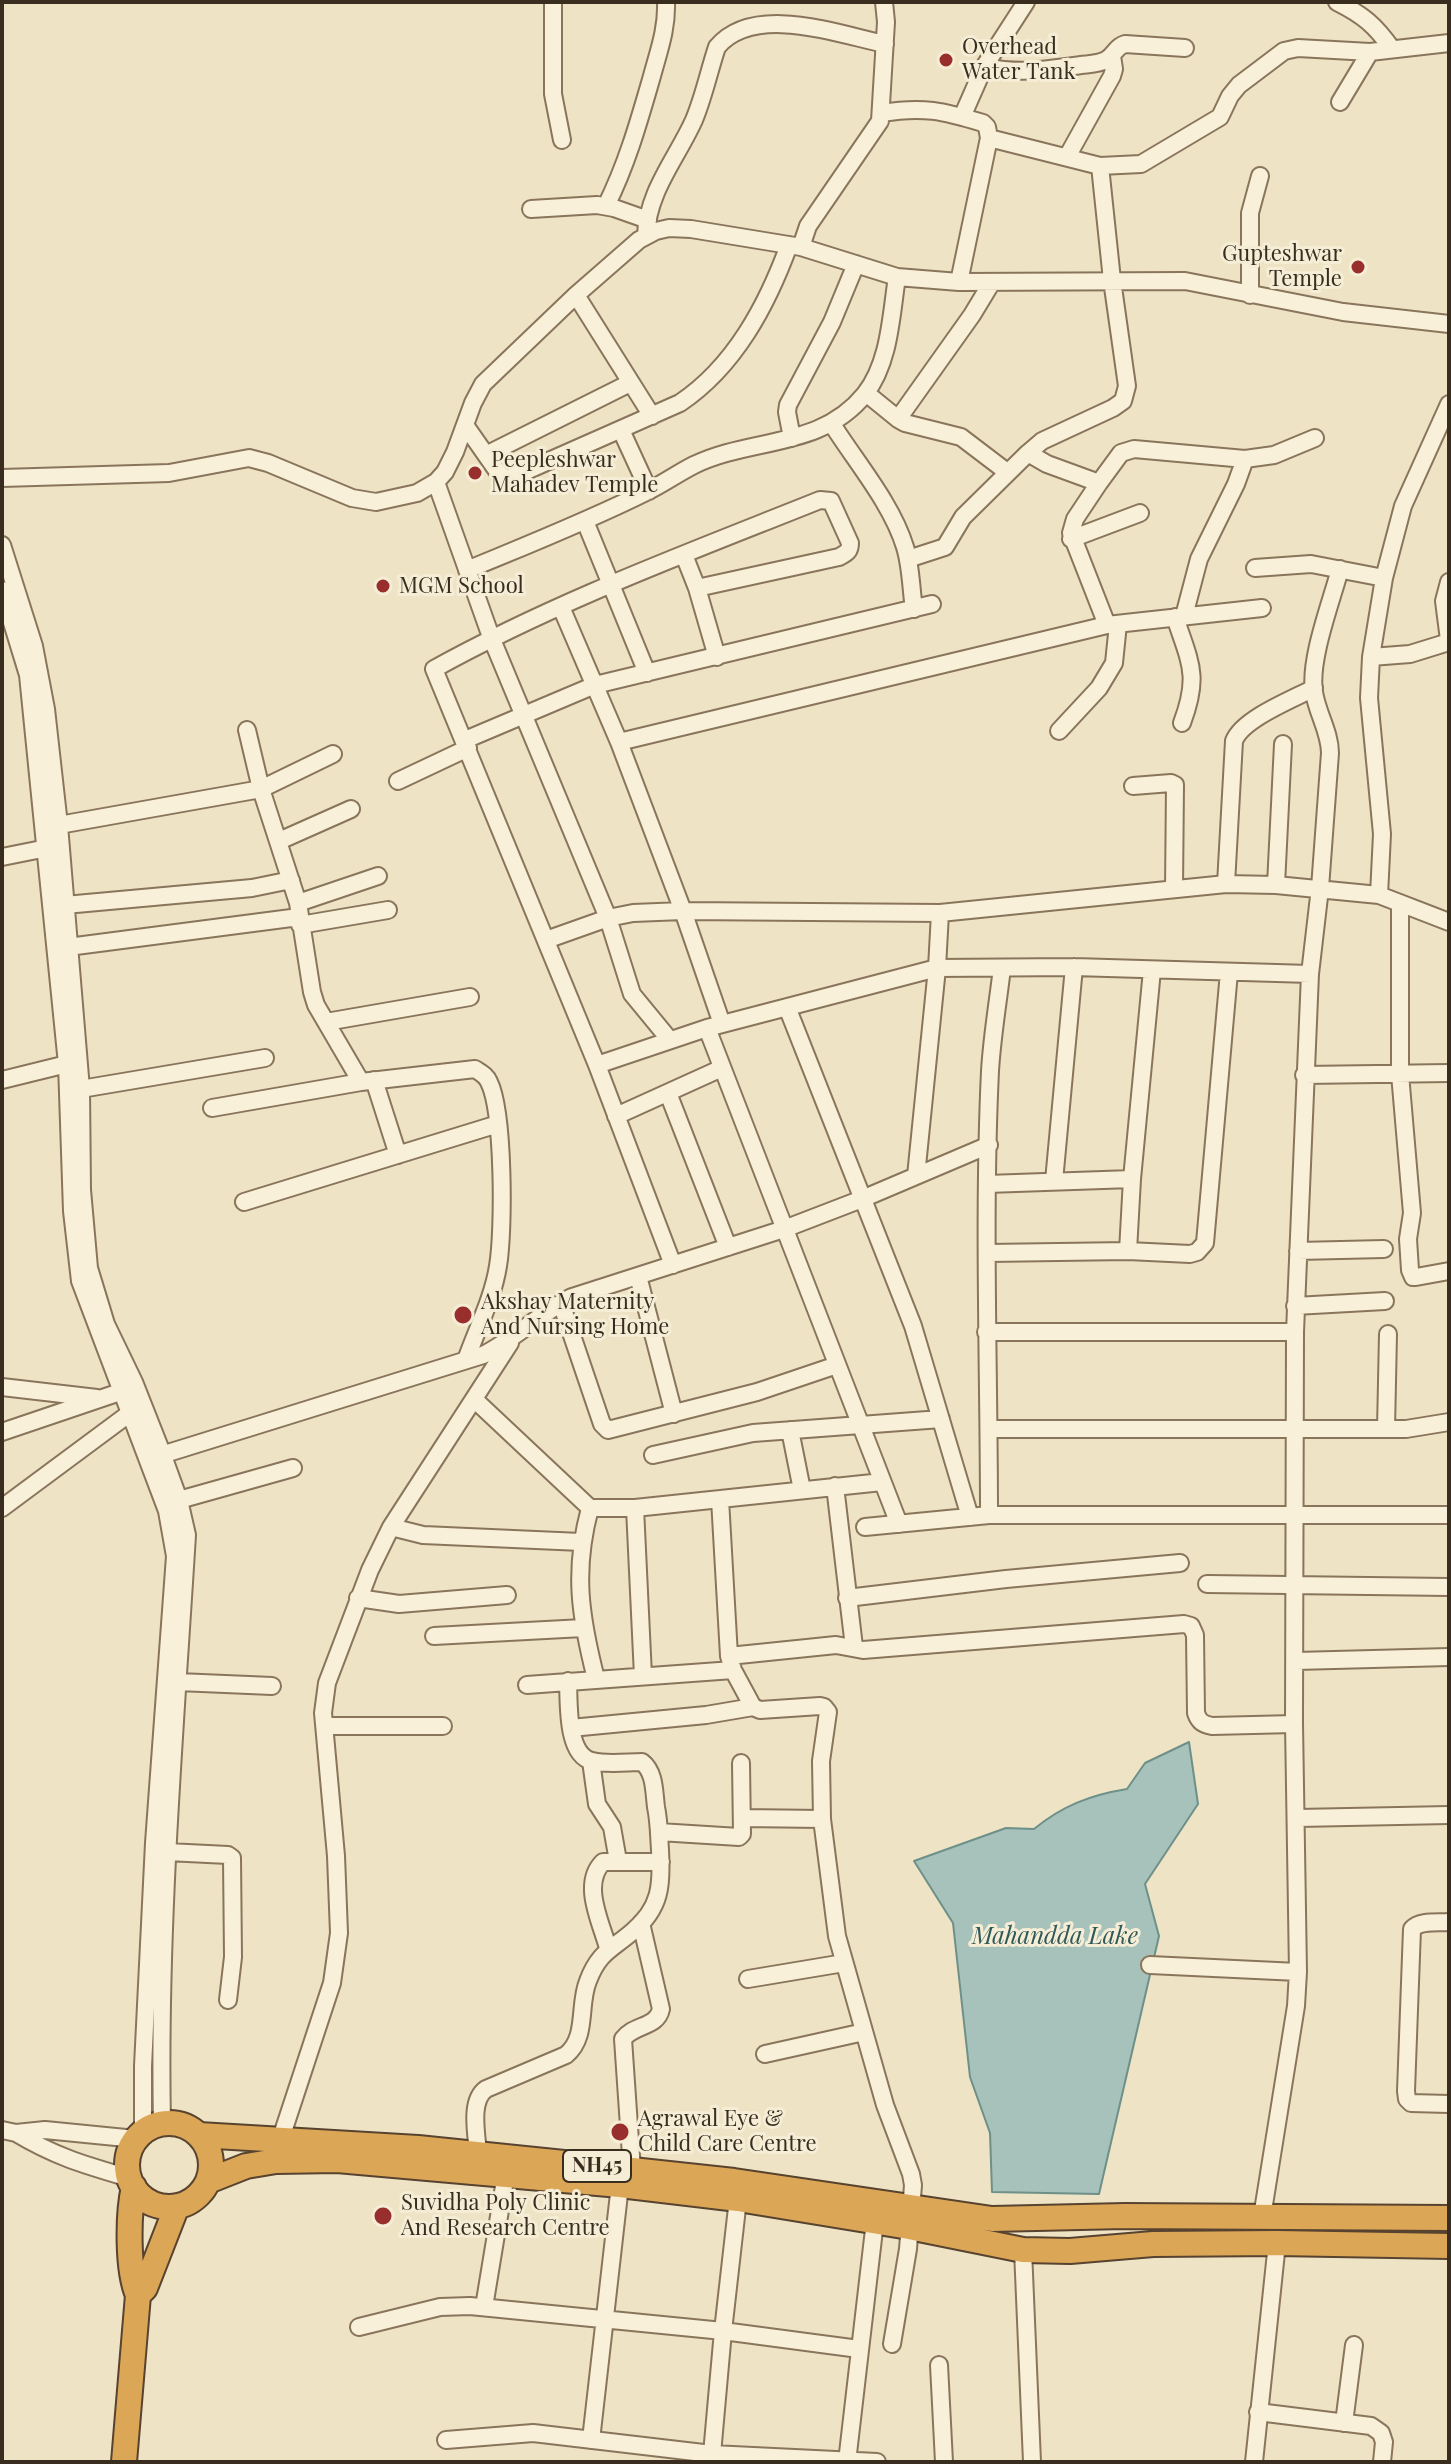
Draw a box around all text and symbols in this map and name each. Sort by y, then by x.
place label: Overhead Water Tank [962,34,1075,86]
marker: Overhead Water Tank [937,51,955,69]
place label: Gupteshwar Temple [1222,241,1342,292]
marker: Gupteshwar Temple [1349,258,1367,276]
place label: Peepleshwar Mahadev Temple [491,447,658,498]
marker: Peepleshwar Mahadev Temple [466,464,484,482]
place label: MGM School [399,573,524,599]
marker: MGM School [374,577,392,595]
place label: Akshay Maternity And Nursing Home [481,1289,669,1340]
marker: Akshay Maternity And Nursing Home [452,1304,474,1326]
water label: Mahandda Lake [972,1923,1138,1951]
place label: Agrawal Eye & Child Care Centre [638,2106,817,2158]
marker: Agrawal Eye & Child Care Centre [609,2121,631,2143]
road number: NH45 [563,2150,631,2182]
place label: Suvidha Poly Clinic And Research Centre [401,2190,610,2242]
marker: Suvidha Poly Clinic And Research Centre [372,2205,394,2227]

